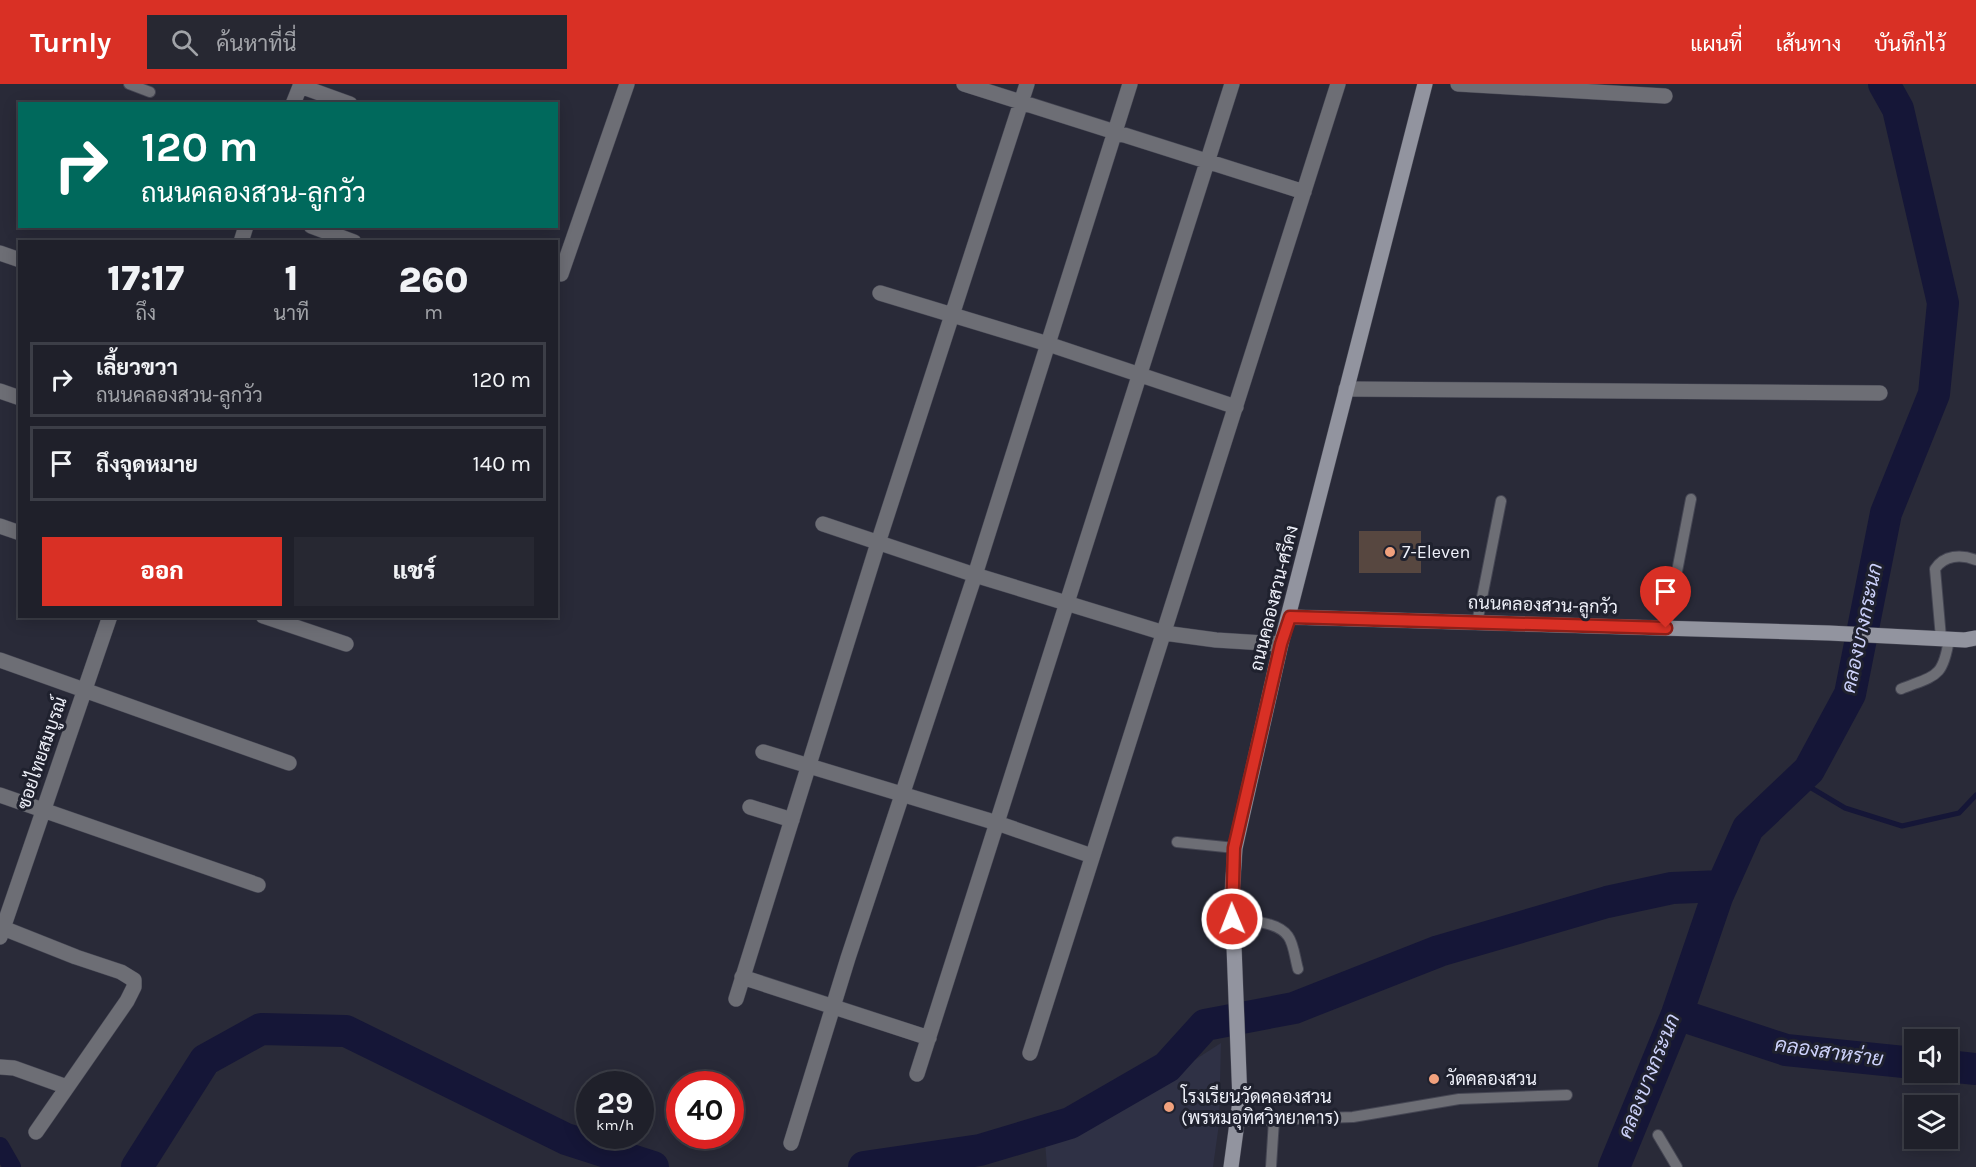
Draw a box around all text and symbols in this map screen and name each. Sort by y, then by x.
search box [147,15,567,69]
text: Turnly [30,26,111,59]
icon: search [168,26,201,59]
text: ค้นหาที่นี่ [216,31,297,57]
text: แผนที่ [1690,32,1743,56]
text: เส้นทาง [1776,32,1841,56]
text: บันทึกไว้ [1874,32,1946,56]
text: 120 m [141,122,258,172]
icon: right [42,126,120,204]
text: ถนนคลองสวน-ลูกวัว [141,177,366,209]
text: 17:17 [107,257,184,299]
text: 1 [284,257,298,299]
text: 260 [398,259,469,301]
text: m [424,301,443,324]
text: ถึง [135,302,156,325]
text: นาที [274,302,309,325]
text: เลี้ยวขวา [96,355,178,381]
icon: right [45,363,78,396]
text: 120 m [472,367,531,393]
text: ถนนคลองสวน-ลูกวัว [96,384,263,407]
icon: arrive [45,447,78,480]
text: 140 m [473,451,531,477]
text: ถึงจุดหมาย [96,452,198,478]
street label: ถนนคลองสวน-ศรีคง [1243,522,1303,673]
button: ออก [42,537,282,606]
button: แชร์ [294,537,534,606]
place label: 7-Eleven [1402,541,1470,563]
marker: 7-Eleven [1383,545,1397,559]
water label: คลองบางกระนก [1837,561,1887,695]
pin [1640,566,1691,628]
icon: arrive [1649,575,1682,608]
street label: ถนนคลองสวน-ลูกวัว [1468,591,1618,621]
street label: ซอยไทยสมบูรณ์ [11,693,73,813]
position arrow [1200,887,1264,951]
water label: คลองบางกระนก [1614,1010,1684,1142]
map controls [1904,1029,1958,1149]
button: sound [1904,1029,1958,1083]
water label: คลองสาหร่าย [1773,1032,1885,1071]
place label: วัดคลองสวน [1446,1068,1537,1090]
speed limit sign: 40 [666,1071,744,1149]
marker: วัดคลองสวน [1427,1072,1441,1086]
place label: โรงเรียนวัดคลองสวน (พรหมอุทิศวิทยาคาร) [1180,1084,1340,1130]
text: 29 [597,1085,633,1121]
button: layers [1904,1095,1958,1149]
marker: โรงเรียนวัดคลองสวน (พรหมอุทิศวิทยาคาร) [1162,1100,1176,1114]
text: km/h [596,1116,634,1134]

